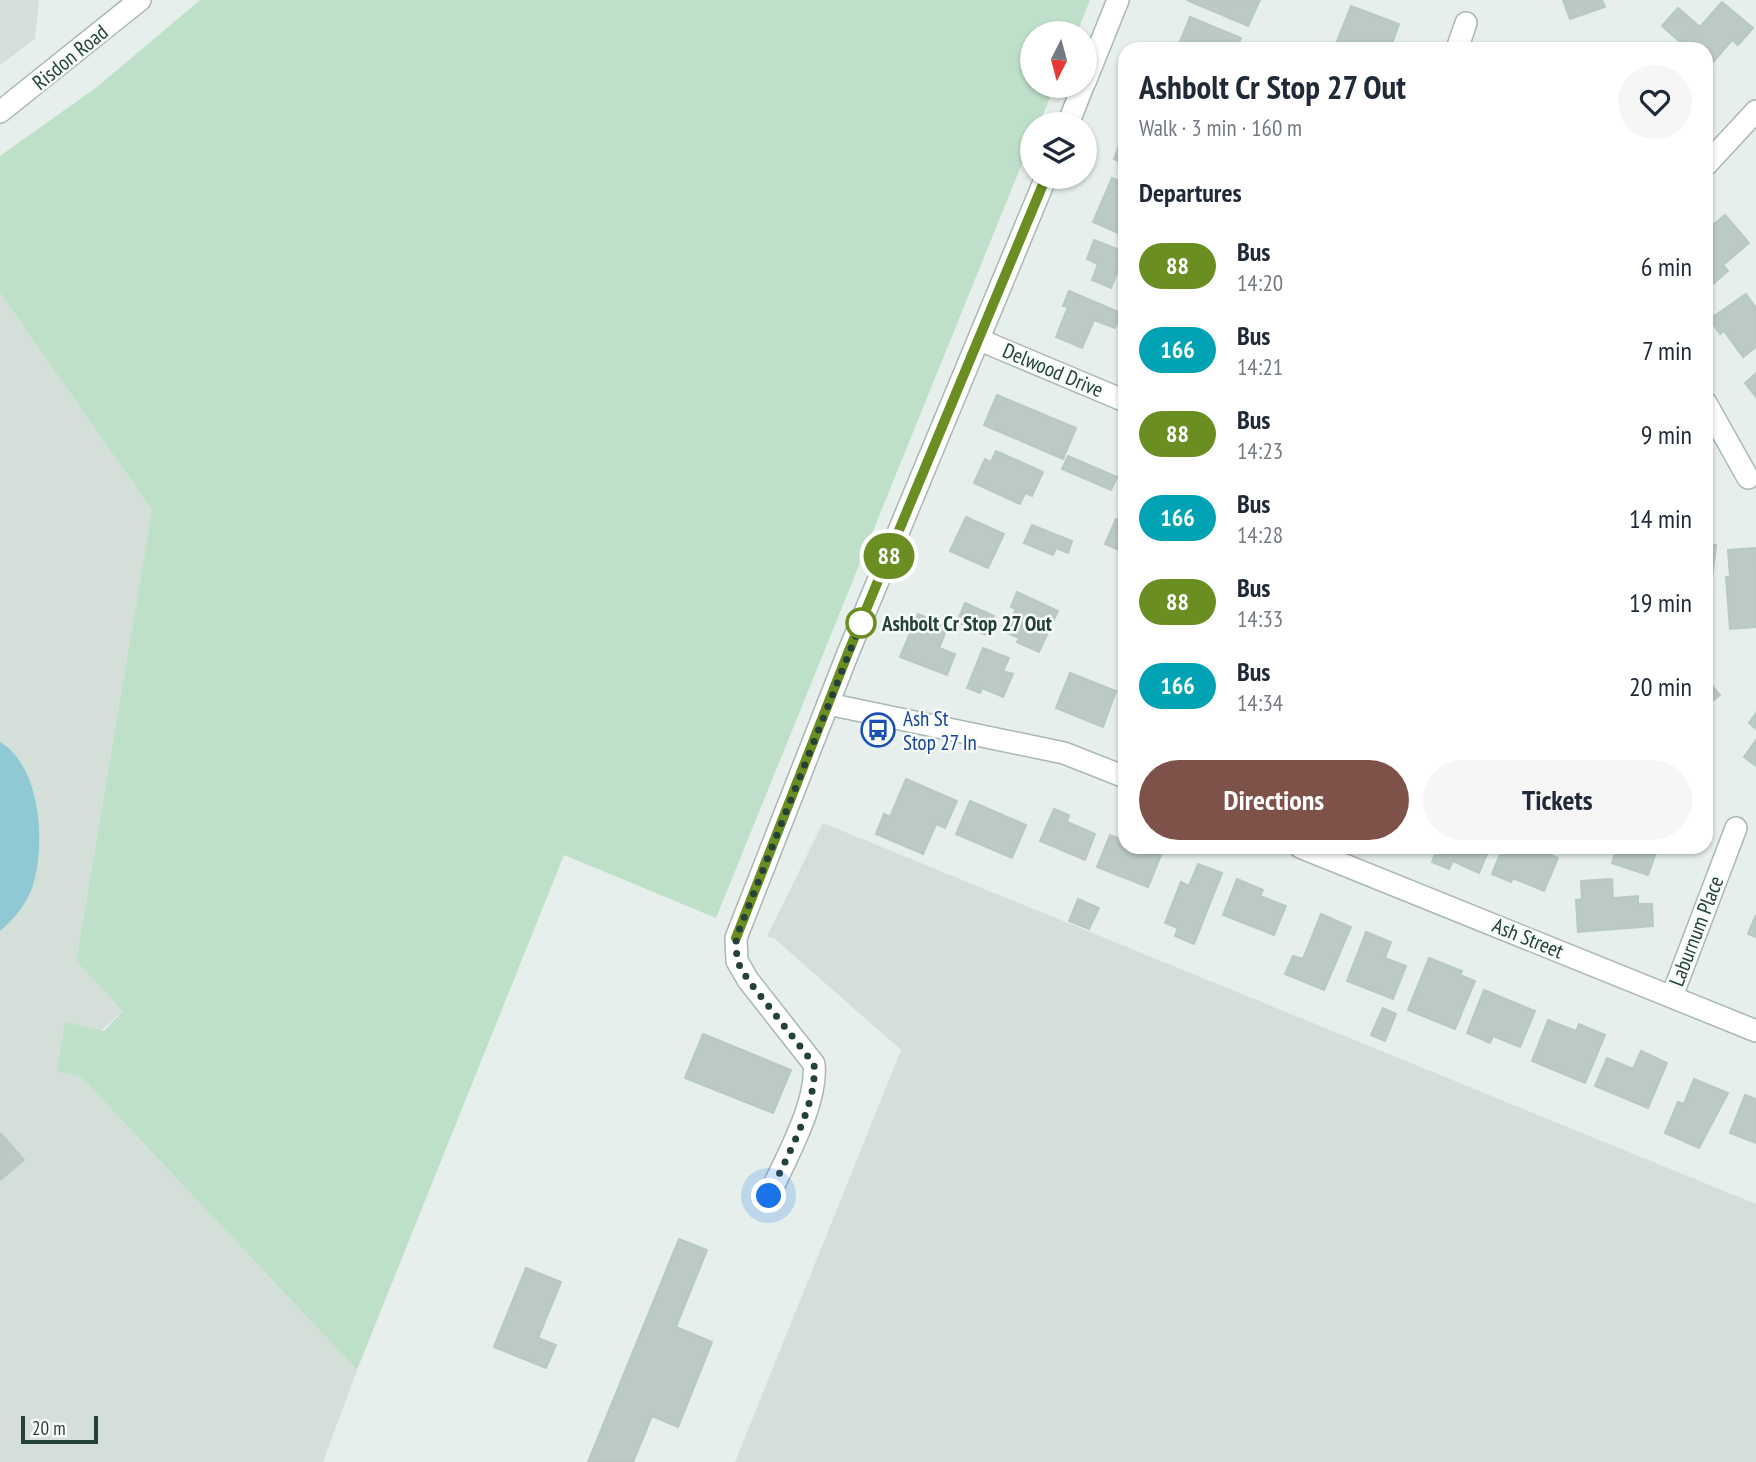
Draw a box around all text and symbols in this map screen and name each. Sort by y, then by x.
street label: Risdon Road [27,18,113,96]
north arrow [1020,21,1097,98]
map controls [1020,21,1097,189]
text: Ashbolt Cr Stop 27 Out [1139,65,1406,108]
button: heart [1618,65,1692,139]
button: layers [1020,112,1097,189]
text: Walk · 3 min · 160 m [1139,113,1302,142]
text: Departures [1139,176,1242,209]
text: Bus [1237,235,1270,268]
text: 88 [1166,250,1189,281]
text: 6 min [1641,250,1692,283]
text: 14:20 [1237,268,1283,297]
text: Bus [1237,319,1270,352]
text: 166 [1160,334,1195,365]
text: 7 min [1642,334,1692,367]
street label: Delwood Drive [999,337,1107,403]
text: 14:21 [1237,352,1283,381]
text: Bus [1237,403,1270,436]
text: 88 [1166,418,1189,449]
text: 9 min [1641,418,1692,451]
text: 14:23 [1237,436,1283,465]
text: Bus [1237,487,1270,520]
text: 166 [1160,502,1195,533]
text: 14 min [1629,502,1692,535]
text: 14:28 [1237,520,1283,549]
line badge: 88 [858,533,920,579]
text: 88 [878,540,900,571]
text: Bus [1237,571,1270,604]
text: 88 [1166,586,1189,617]
text: 19 min [1629,586,1692,619]
text: 14:33 [1237,604,1283,633]
marker: Ashbolt Cr Stop 27 Out [846,608,876,638]
place label: Ashbolt Cr Stop 27 Out [881,610,1052,637]
text: Bus [1237,655,1270,688]
text: 166 [1160,670,1195,701]
text: 20 min [1629,670,1692,703]
text: 14:34 [1237,688,1283,717]
place label: Ash St Stop 27 In [903,705,977,756]
bus stop icon: Ash St Stop 27 In [859,711,897,749]
button: Directions [1139,760,1409,840]
button: Tickets [1423,760,1692,840]
street label: Laburnum Place [1663,872,1729,990]
street label: Ash Street [1489,912,1568,964]
your location [751,1178,786,1213]
scale bar [21,1413,98,1445]
text: 20 m [32,1416,66,1440]

